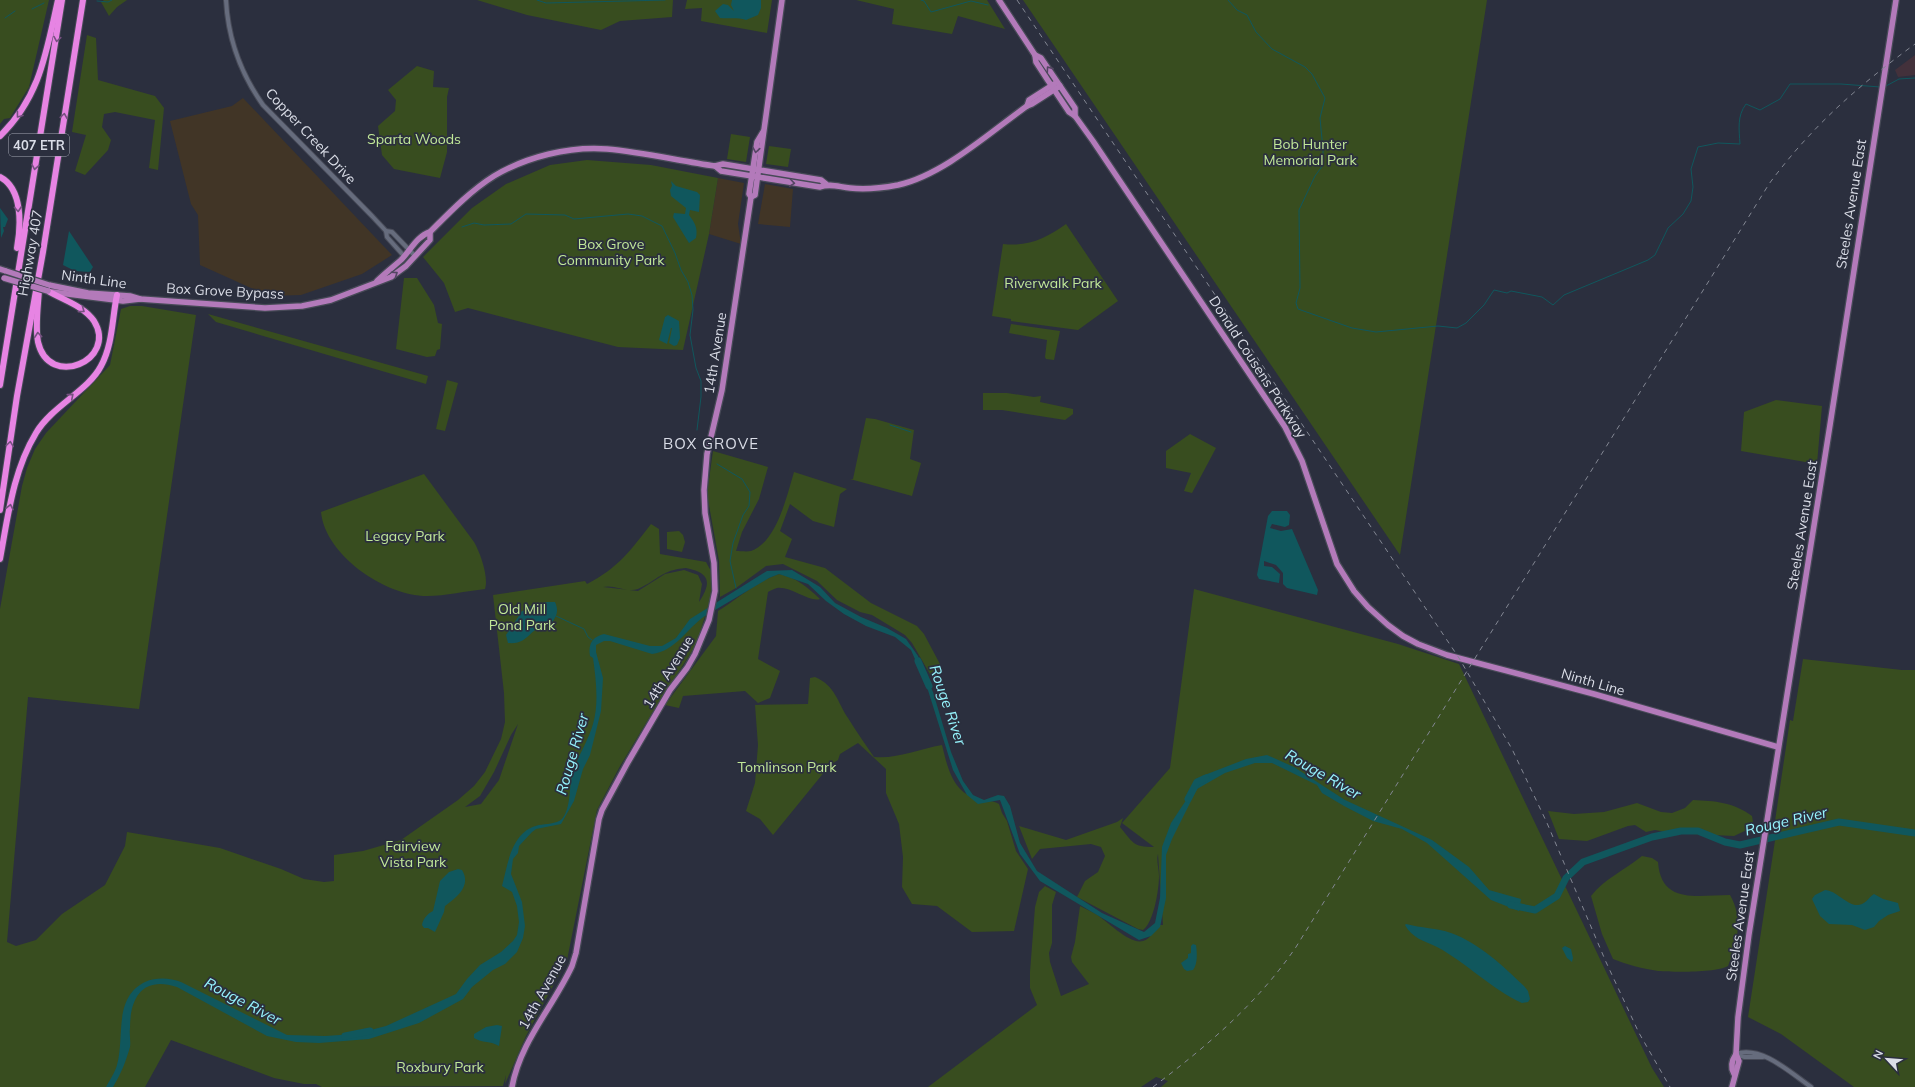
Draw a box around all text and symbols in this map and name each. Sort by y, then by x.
one-way arrow [53,36,62,42]
one-way arrow [1046,66,1054,73]
street label: Copper Creek Drive [262,84,360,188]
one-way arrow [17,111,24,118]
one-way arrow [59,113,68,119]
park label: Sparta Woods [367,130,461,148]
road number: 407 ETR [9,134,69,156]
park label: Bob Hunter Memorial Park [1263,135,1357,169]
street label: Steeles Avenue East [1832,138,1870,270]
one-way arrow [752,146,760,153]
one-way arrow [31,164,40,170]
one-way arrow [789,178,795,187]
one-way arrow [13,206,22,212]
street label: Highway 407 [14,208,46,298]
park label: Box Grove Community Park [558,235,665,269]
street label: Ninth Line [60,266,128,292]
one-way arrow [391,271,398,279]
park label: Riverwalk Park [1004,274,1103,292]
street label: Box Grove Bypass [166,279,284,303]
street label: Donald Cousens Parkway [1205,292,1311,442]
one-way arrow [78,305,85,313]
street label: 14th Avenue [700,311,730,395]
one-way arrow [33,332,42,338]
one-way arrow [66,394,74,401]
district label: BOX GROVE [663,434,759,453]
one-way arrow [5,441,14,447]
street label: Steeles Avenue East [1783,459,1821,591]
one-way arrow [5,504,14,510]
park label: Legacy Park [365,527,446,545]
park label: Old Mill Pond Park [489,600,556,634]
street label: 14th Avenue [639,632,697,712]
water label: Rouge River [925,662,971,748]
street label: Ninth Line [1559,664,1627,700]
water label: Rouge River [551,710,593,797]
water label: Rouge River [1282,745,1365,803]
park label: Tomlinson Park [738,758,837,776]
water label: Rouge River [1743,802,1830,840]
park label: Fairview Vista Park [380,837,447,871]
street label: Steeles Avenue East [1722,850,1758,982]
street label: 14th Avenue [514,952,570,1032]
water label: Rouge River [201,973,285,1029]
north arrow [1867,1039,1907,1079]
text: N [1870,1048,1886,1061]
park label: Roxbury Park [396,1058,484,1076]

